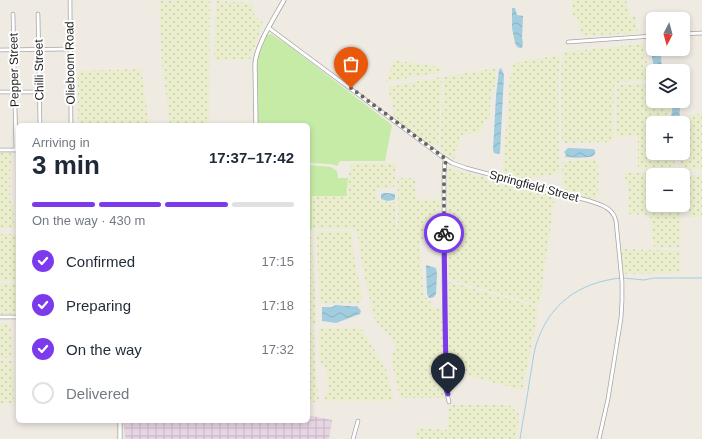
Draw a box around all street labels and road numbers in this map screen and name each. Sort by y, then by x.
street label: Olieboom Road [62,21,78,105]
street label: Pepper Street [6,32,22,107]
street label: Chilli Street [31,39,47,101]
street label: Springfield Street [488,167,581,205]

